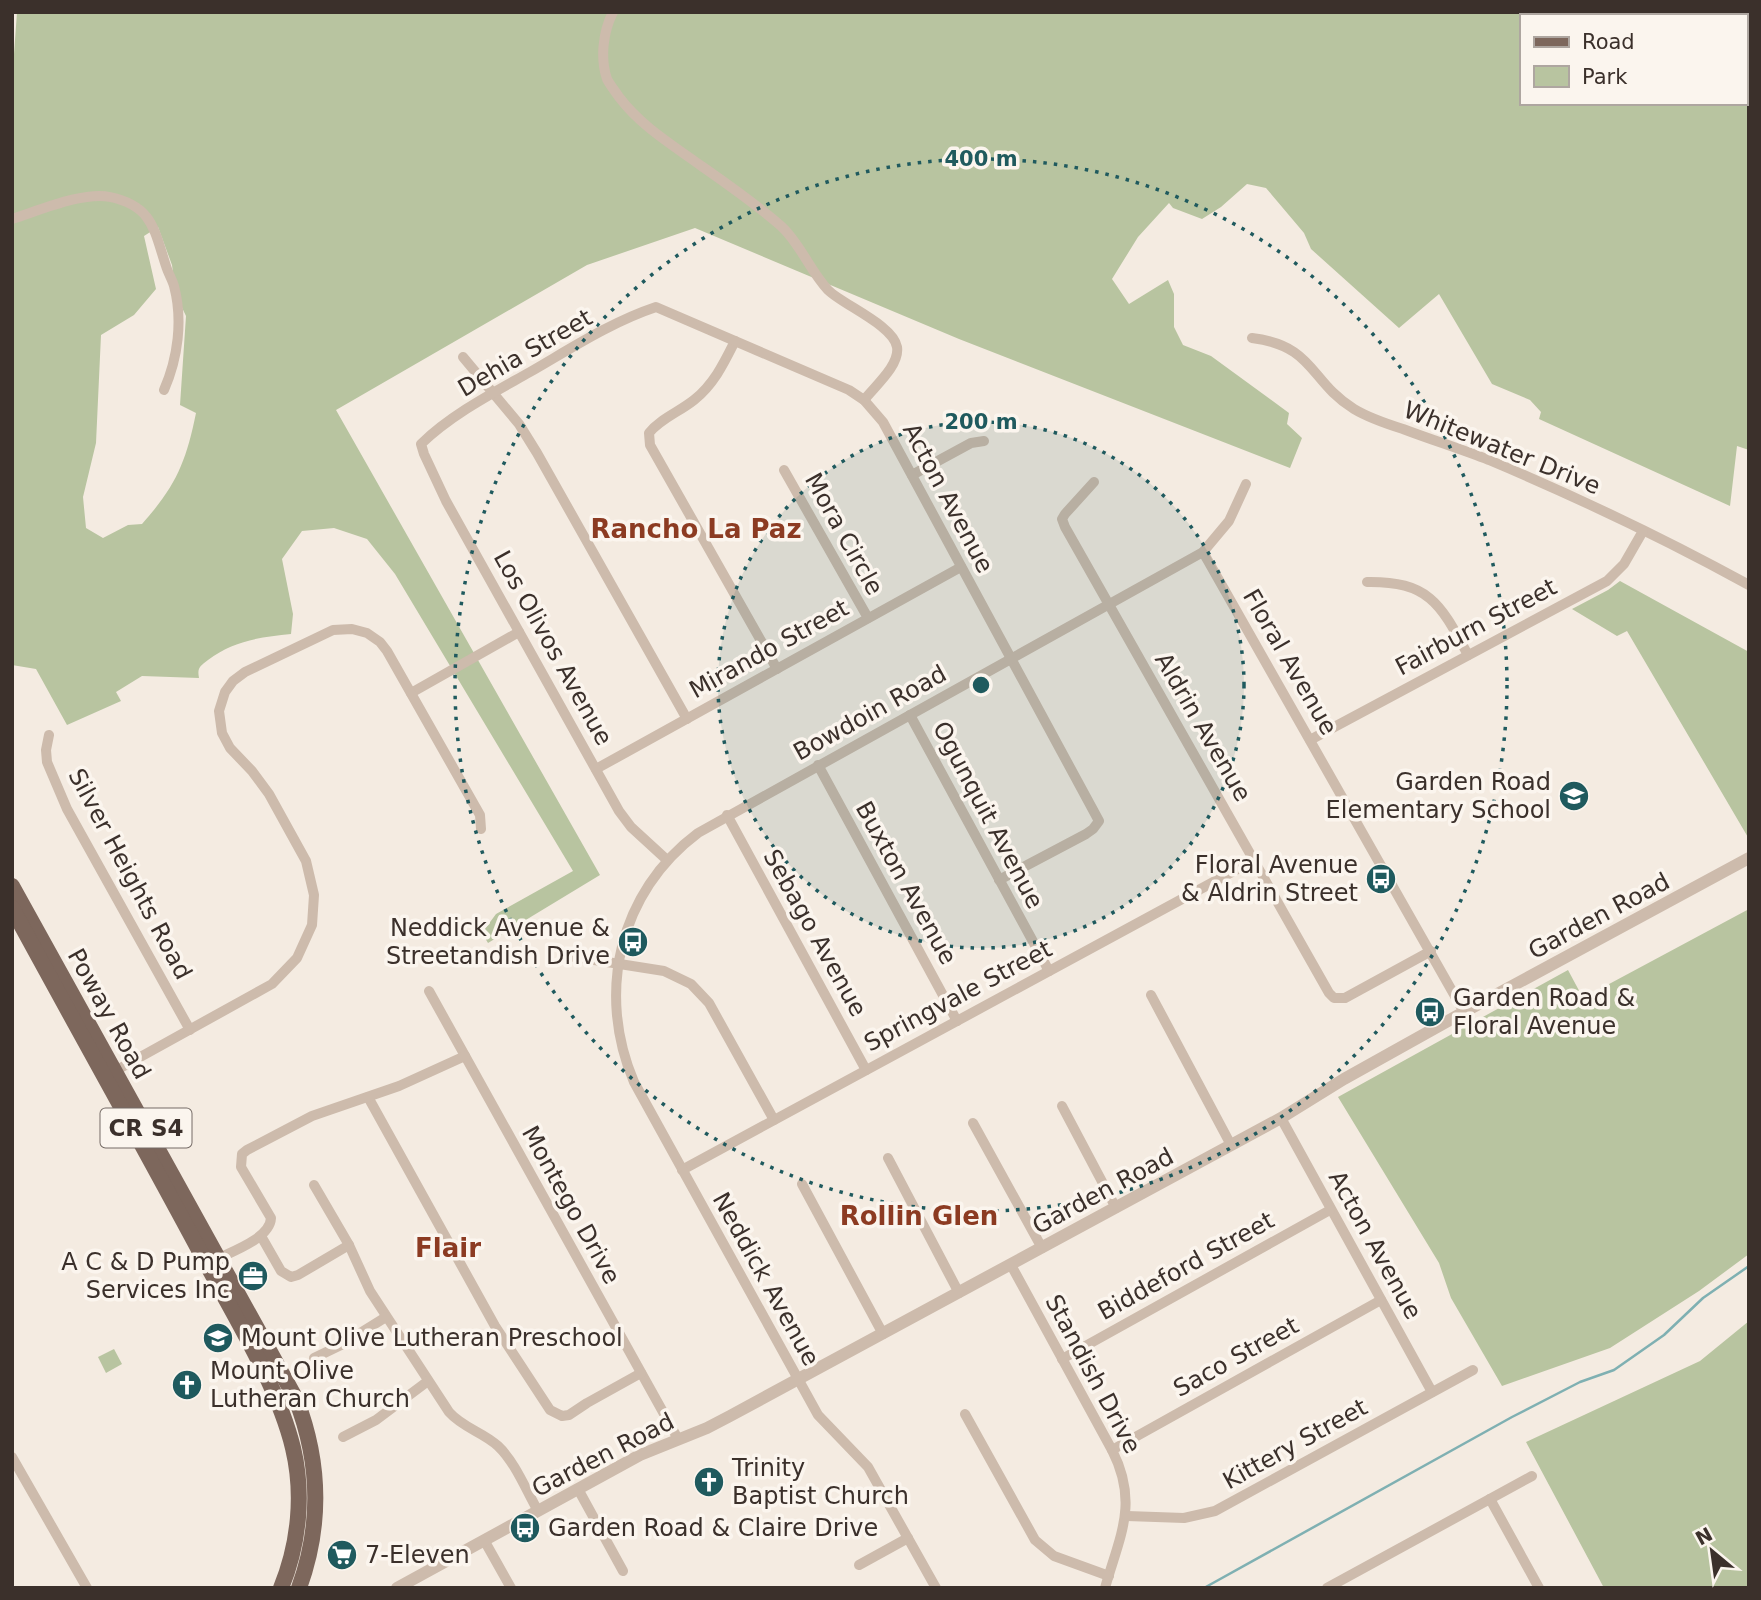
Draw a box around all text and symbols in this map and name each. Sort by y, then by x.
legend [1520,14,1747,105]
text: Road [1582,30,1635,54]
text: Park [1582,65,1628,89]
text: 400 m [944,147,1018,171]
street label: Dehia Street [453,303,597,403]
street label: Whitewater Drive [1400,396,1604,500]
text: 200 m [944,410,1018,434]
street label: Acton Avenue [897,418,999,578]
street label: Mora Circle [799,468,889,600]
district label: Rancho La Paz [590,514,802,544]
street label: Los Olivos Avenue [488,546,618,750]
street label: Fairburn Street [1391,573,1561,681]
street label: Floral Avenue [1237,584,1343,740]
street label: Mirando Street [685,594,853,704]
street label: Aldrin Avenue [1149,648,1257,806]
street label: Bowdoin Road [789,659,951,767]
centre of rings [969,673,993,697]
street label: Ogunquit Avenue [927,717,1049,913]
street label: Silver Heights Road [63,764,197,984]
place label: Garden Road Elementary School [1326,768,1551,824]
school or university icon: Garden Road Elementary School [1557,779,1591,813]
street label: Buxton Avenue [850,797,962,969]
street label: Sebago Avenue [758,845,872,1021]
place label: Floral Avenue & Aldrin Street [1181,851,1358,907]
bus stop icon: Floral Avenue & Aldrin Street [1364,862,1398,896]
street label: Garden Road [1524,867,1674,965]
place label: Neddick Avenue & Streetandish Drive [386,914,610,970]
bus stop icon: Neddick Avenue & Streetandish Drive [616,925,650,959]
street label: Springvale Street [859,935,1057,1057]
street label: Poway Road [62,944,156,1084]
place label: Garden Road & Floral Avenue [1453,984,1635,1040]
bus stop icon: Garden Road & Floral Avenue [1413,995,1447,1029]
road number: CR S4 [100,1108,192,1148]
street label: Montego Drive [516,1121,626,1289]
street label: Garden Road [1028,1142,1178,1240]
street label: Acton Avenue [1323,1166,1427,1324]
street label: Neddick Avenue [707,1187,825,1371]
district label: Rollin Glen [840,1201,998,1231]
street label: Biddeford Street [1093,1206,1279,1326]
district label: Flair [415,1233,481,1263]
place label: A C & D Pump Services Inc [61,1248,230,1304]
office icon: A C & D Pump Services Inc [236,1259,270,1293]
street label: Standish Drive [1039,1290,1147,1458]
street label: Saco Street [1169,1311,1303,1403]
school or university icon: Mount Olive Lutheran Preschool [201,1321,235,1355]
place label: Mount Olive Lutheran Preschool [241,1324,623,1352]
place label: Mount Olive Lutheran Church [210,1357,410,1413]
church icon: Mount Olive Lutheran Church [170,1368,204,1402]
street label: Kittery Street [1218,1393,1372,1495]
street label: Garden Road [527,1407,679,1503]
place label: Trinity Baptist Church [731,1454,909,1510]
church icon: Trinity Baptist Church [692,1465,726,1499]
bus stop icon: Garden Road & Claire Drive [508,1511,542,1545]
place label: Garden Road & Claire Drive [548,1514,878,1542]
north arrow [1677,1516,1747,1586]
text: N [1691,1523,1716,1550]
supermarket icon: 7-Eleven [325,1538,359,1572]
place label: 7-Eleven [365,1541,470,1569]

